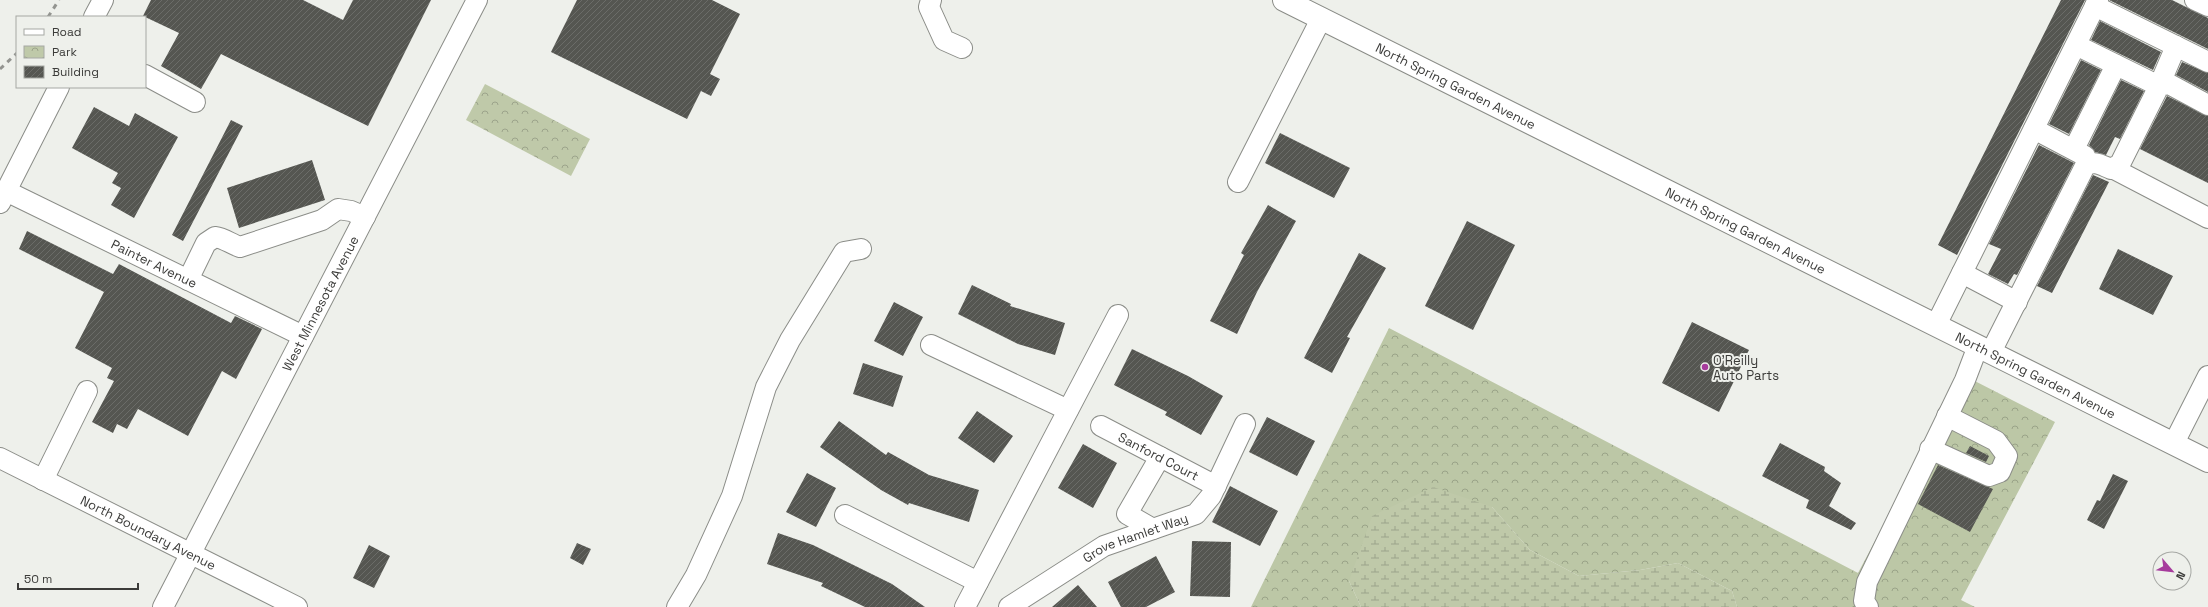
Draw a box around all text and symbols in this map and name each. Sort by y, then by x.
legend [16,16,146,88]
text: Road [52,24,81,40]
street label: North Spring Garden Avenue [1373,39,1539,133]
text: Park [52,44,77,60]
text: Building [52,64,99,80]
street label: North Spring Garden Avenue [1663,183,1829,277]
street label: West Minnesota Avenue [278,233,362,374]
street label: Painter Avenue [108,235,200,292]
street label: North Spring Garden Avenue [1953,328,2119,422]
place label: O'Reilly Auto Parts [1713,352,1779,384]
marker: O'Reilly Auto Parts [1700,362,1710,372]
street label: Sanford Court [1116,428,1202,484]
street label: North Boundary Avenue [78,491,219,574]
street label: Grove Hamlet Way [1079,509,1190,566]
north arrow [2152,551,2192,591]
scale bar [18,565,138,591]
text: N [2173,569,2189,582]
text: 50 m [24,571,52,587]

